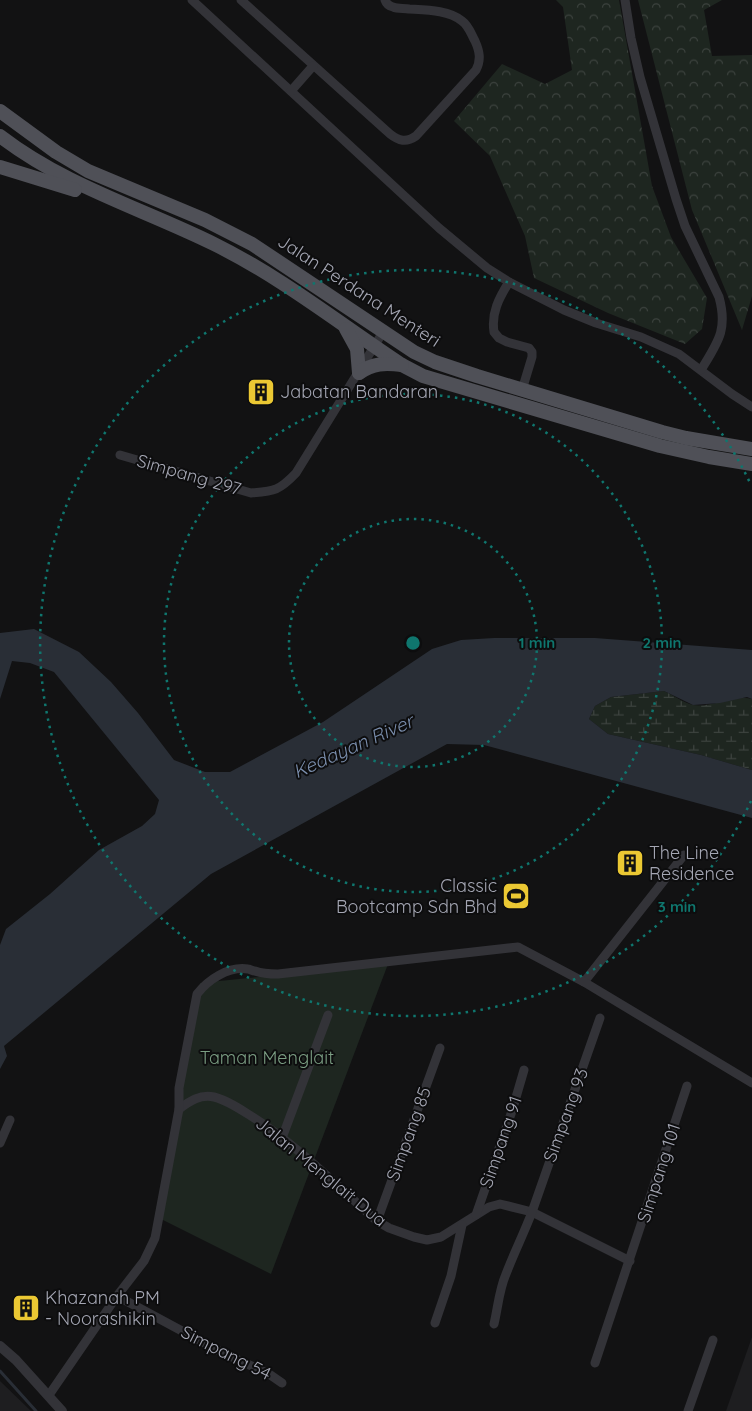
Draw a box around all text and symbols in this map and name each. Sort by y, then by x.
street label: Jalan Perdana Menteri [274,229,445,352]
building icon: Jabatan Bandaran [246,377,276,407]
place label: Jabatan Bandaran [280,380,438,403]
street label: Simpang 297 [134,449,244,500]
text: 1 min [519,633,555,652]
text: 2 min [642,633,682,652]
centre of rings [404,634,422,652]
water label: Kedayan River [289,708,419,783]
place label: The Line Residence [649,841,734,885]
building icon: The Line Residence [615,848,645,878]
place label: Classic Bootcamp Sdn Bhd [336,874,497,918]
sports icon: Classic Bootcamp Sdn Bhd [501,881,531,911]
text: 3 min [658,897,696,916]
park label: Taman Menglait [200,1046,334,1069]
street label: Simpang 93 [538,1065,593,1165]
street label: Simpang 85 [381,1084,436,1184]
street label: Simpang 91 [474,1093,527,1191]
street label: Jalan Menglait Dua [251,1112,392,1232]
street label: Simpang 101 [632,1120,685,1225]
place label: Khazanah PM - Noorashikin [45,1286,160,1330]
building icon: Khazanah PM - Noorashikin [11,1293,41,1323]
street label: Simpang 54 [177,1320,275,1385]

